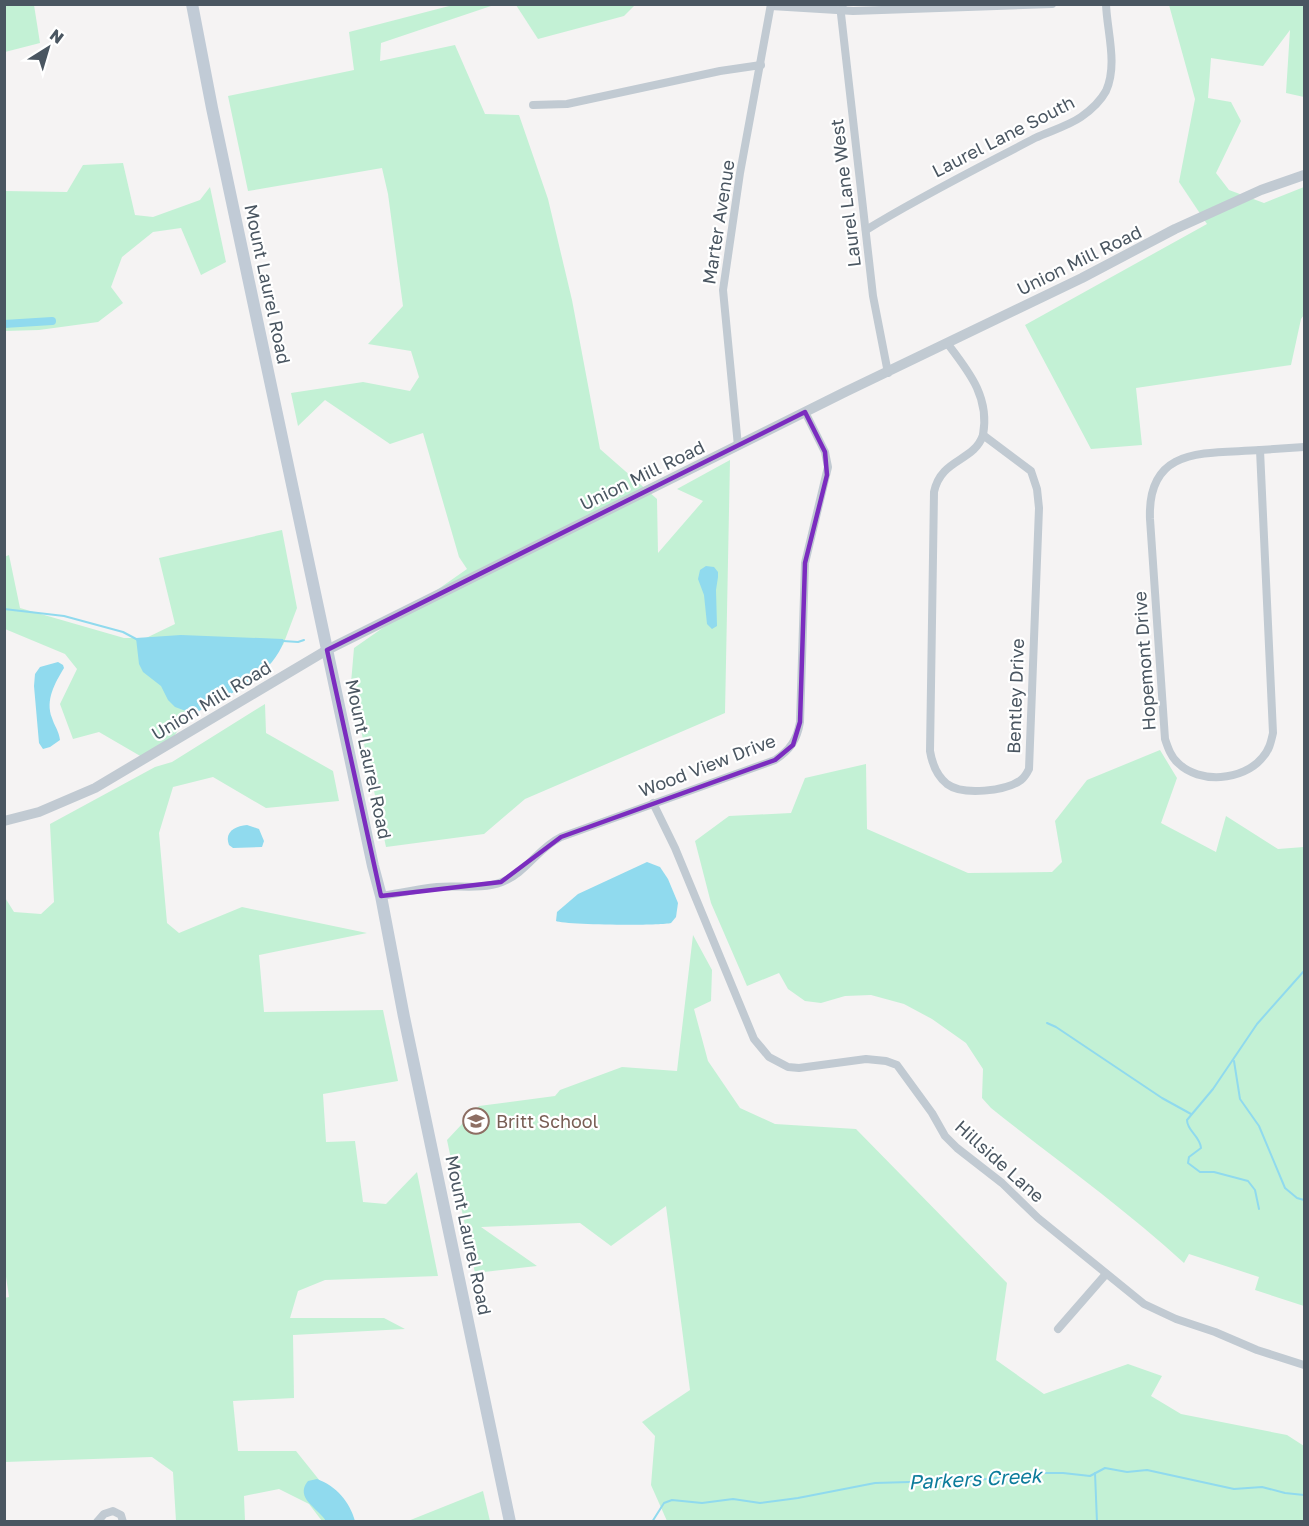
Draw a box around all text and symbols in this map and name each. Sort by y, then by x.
north arrow [18,18,78,78]
text: N [46,24,68,48]
street label: Laurel Lane South [928,91,1078,181]
street label: Laurel Lane West [825,118,865,268]
street label: Marter Avenue [697,158,739,286]
street label: Mount Laurel Road [240,202,296,366]
street label: Union Mill Road [1013,220,1145,300]
street label: Union Mill Road [576,435,708,515]
street label: Hopemont Drive [1128,590,1160,732]
street label: Bentley Drive [1002,638,1028,754]
street label: Union Mill Road [147,656,275,744]
street label: Mount Laurel Road [341,677,397,841]
street label: Wood View Drive [636,729,778,801]
school or university icon: Britt School [461,1106,491,1136]
place label: Britt School [496,1110,599,1132]
street label: Hillside Lane [951,1115,1049,1207]
street label: Mount Laurel Road [441,1153,497,1317]
water label: Parkers Creek [908,1462,1045,1493]

